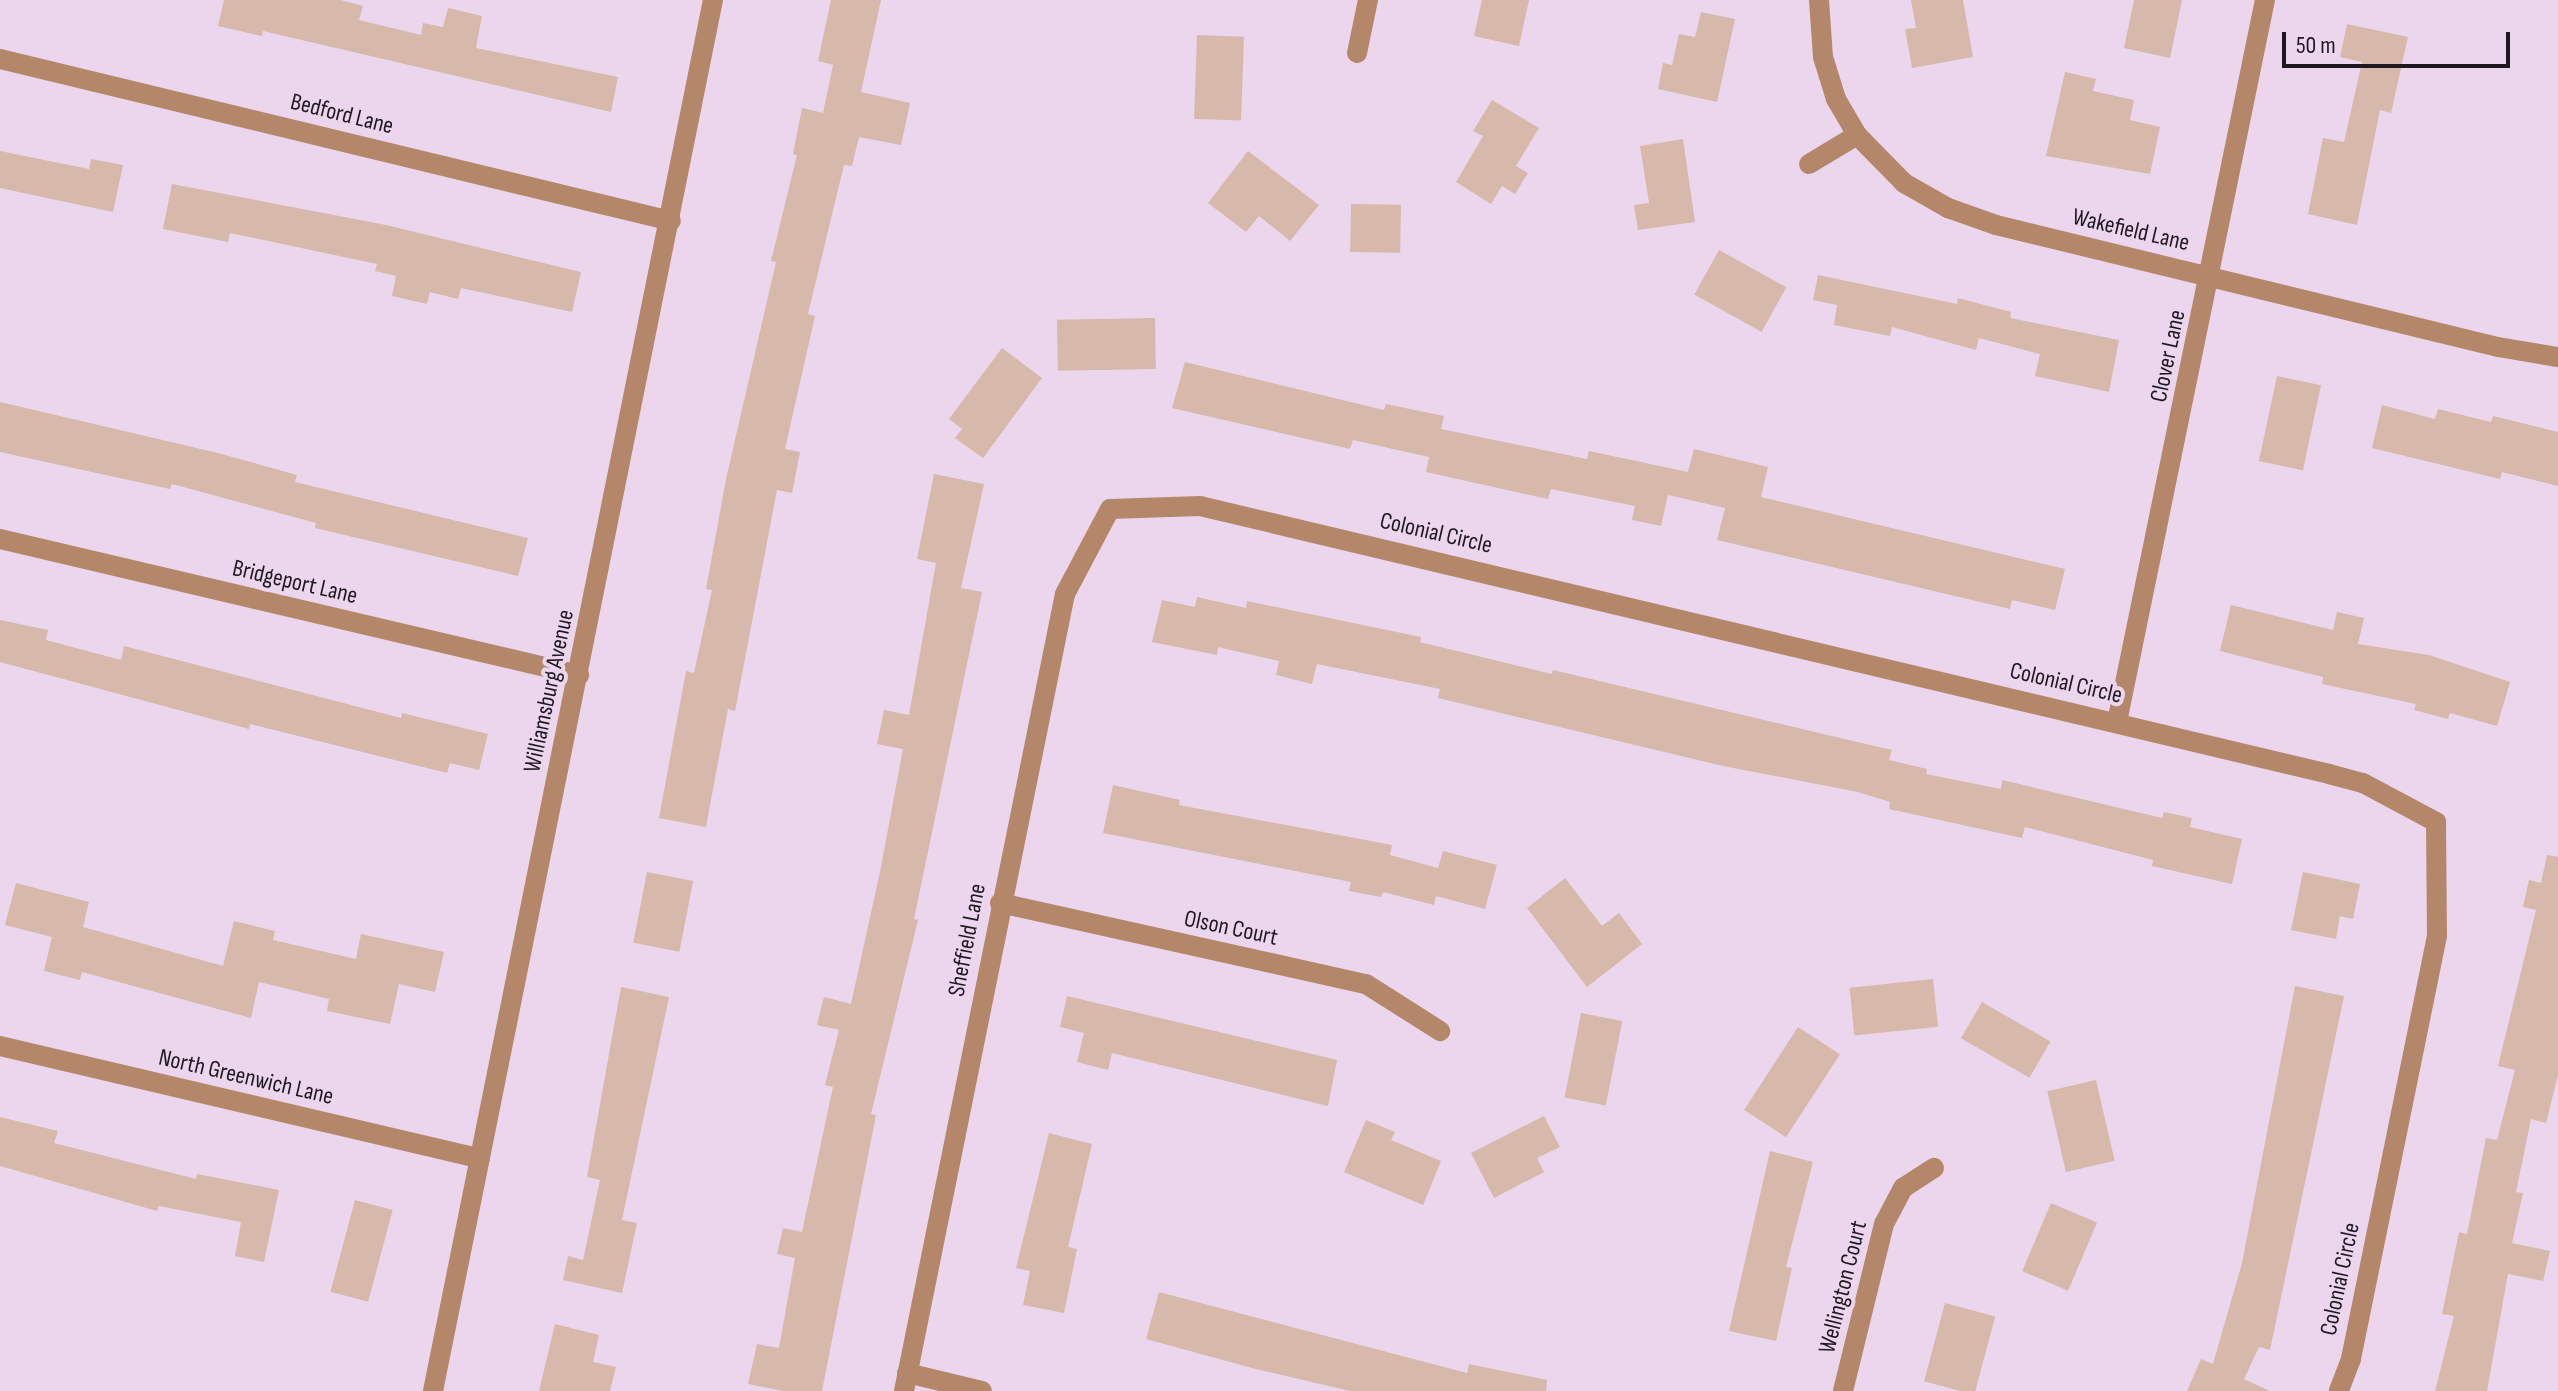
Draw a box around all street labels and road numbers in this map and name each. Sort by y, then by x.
street label: Bedford Lane [288,87,396,141]
street label: Wakefield Lane [2070,203,2192,257]
street label: Clover Lane [2144,307,2192,405]
street label: Colonial Circle [1377,506,1495,560]
street label: Bridgeport Lane [230,554,360,610]
street label: Williamsburg Avenue [518,607,580,775]
street label: Colonial Circle [2007,656,2125,710]
street label: Sheffield Lane [942,881,992,999]
street label: Olson Court [1182,904,1280,952]
street label: North Greenwich Lane [156,1043,336,1111]
street label: Wellington Court [1813,1218,1873,1356]
street label: Colonial Circle [2314,1220,2366,1338]

